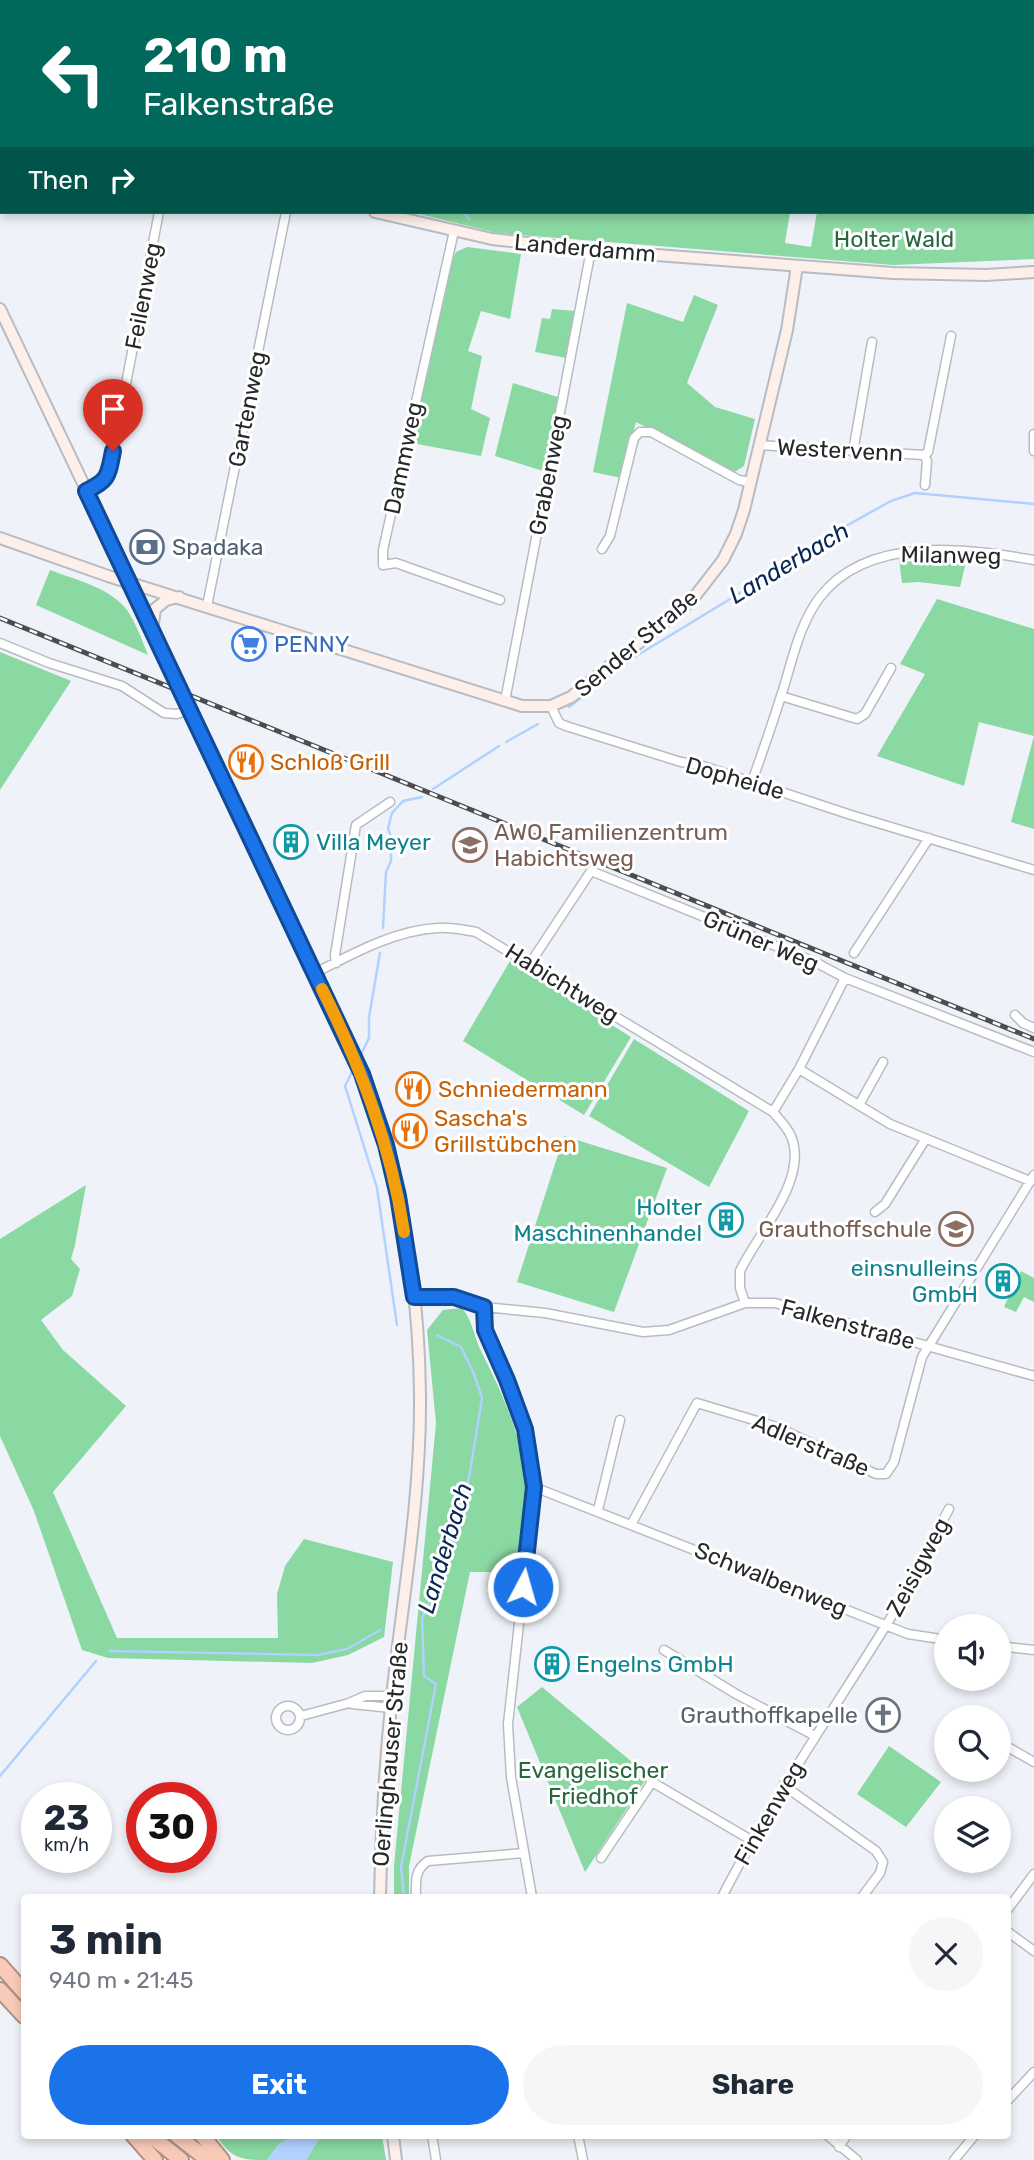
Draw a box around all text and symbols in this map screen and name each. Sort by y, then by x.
text: 210 m [143,26,288,84]
icon: left [28,28,119,119]
text: Falkenstraße [143,85,334,123]
icon: right [103,161,141,199]
text: Then [28,165,89,196]
park label: Holter Wald [834,225,954,253]
street label: Landerdamm [513,228,657,268]
street label: Feilenweg [119,240,167,352]
street label: Gartenweg [222,349,272,469]
pin [83,379,143,451]
icon: arrive [94,390,132,428]
street label: Dammweg [377,399,429,517]
street label: Grabenweg [523,412,573,538]
street label: Westervenn [776,433,904,467]
water label: Landerbach [724,516,854,610]
bank icon: Spadaka [128,528,166,566]
place label: Spadaka [172,533,263,561]
street label: Milanweg [900,540,1002,570]
street label: Sender Straße [569,583,703,703]
supermarket icon: PENNY [230,625,268,663]
place label: PENNY [274,630,350,658]
restaurant icon: Schloß Grill [227,743,265,781]
place label: Schloß Grill [270,748,390,776]
street label: Dopheide [682,751,788,805]
place label: AWO Familienzentrum Habichtsweg [494,818,728,872]
building icon: Villa Meyer [272,823,310,861]
school or university icon: AWO Familienzentrum Habichtsweg [451,826,489,864]
place label: Villa Meyer [316,828,431,856]
street label: Grüner Weg [699,904,823,978]
street label: Habichtweg [500,937,624,1029]
restaurant icon: Schniedermann [394,1070,432,1108]
place label: Schniedermann [438,1075,608,1103]
place label: Sascha's Grillstübchen [434,1104,577,1158]
restaurant icon: Sascha's Grillstübchen [391,1112,429,1150]
place label: Holter Maschinenhandel [513,1193,702,1247]
building icon: Holter Maschinenhandel [707,1201,745,1239]
school or university icon: Grauthoffschule [937,1210,975,1248]
place label: Grauthoffschule [759,1215,932,1243]
place label: einsnulleins GmbH [851,1254,978,1308]
building icon: einsnulleins GmbH [984,1262,1022,1300]
street label: Falkenstraße [778,1293,918,1355]
street label: Adlerstraße [748,1408,874,1482]
water label: Landerbach [412,1479,478,1617]
street label: Zeisigweg [880,1513,956,1621]
street label: Schwalbenweg [691,1536,851,1622]
position arrow [486,1550,560,1624]
map controls [934,1614,1011,1873]
button: sound [934,1614,1011,1691]
street label: Oerlinghauser Straße [366,1640,414,1868]
building icon: Engelns GmbH [533,1645,571,1683]
place label: Engelns GmbH [576,1650,734,1678]
church icon: Grauthoffkapelle [864,1696,902,1734]
place label: Grauthoffkapelle [680,1701,858,1729]
button: search [934,1705,1011,1782]
park label: Evangelischer Friedhof [518,1756,668,1810]
street label: Finkenweg [728,1756,810,1870]
speed limit sign: 30 [126,1782,217,1873]
button: layers [934,1796,1011,1873]
text: 23 [44,1797,89,1839]
text: km/h [44,1834,89,1856]
text: 3 min [49,1915,163,1965]
button: close [909,1917,983,1991]
text: 940 m · 21:45 [49,1966,193,1994]
button: Exit [49,2045,509,2125]
button: Share [523,2045,983,2125]

